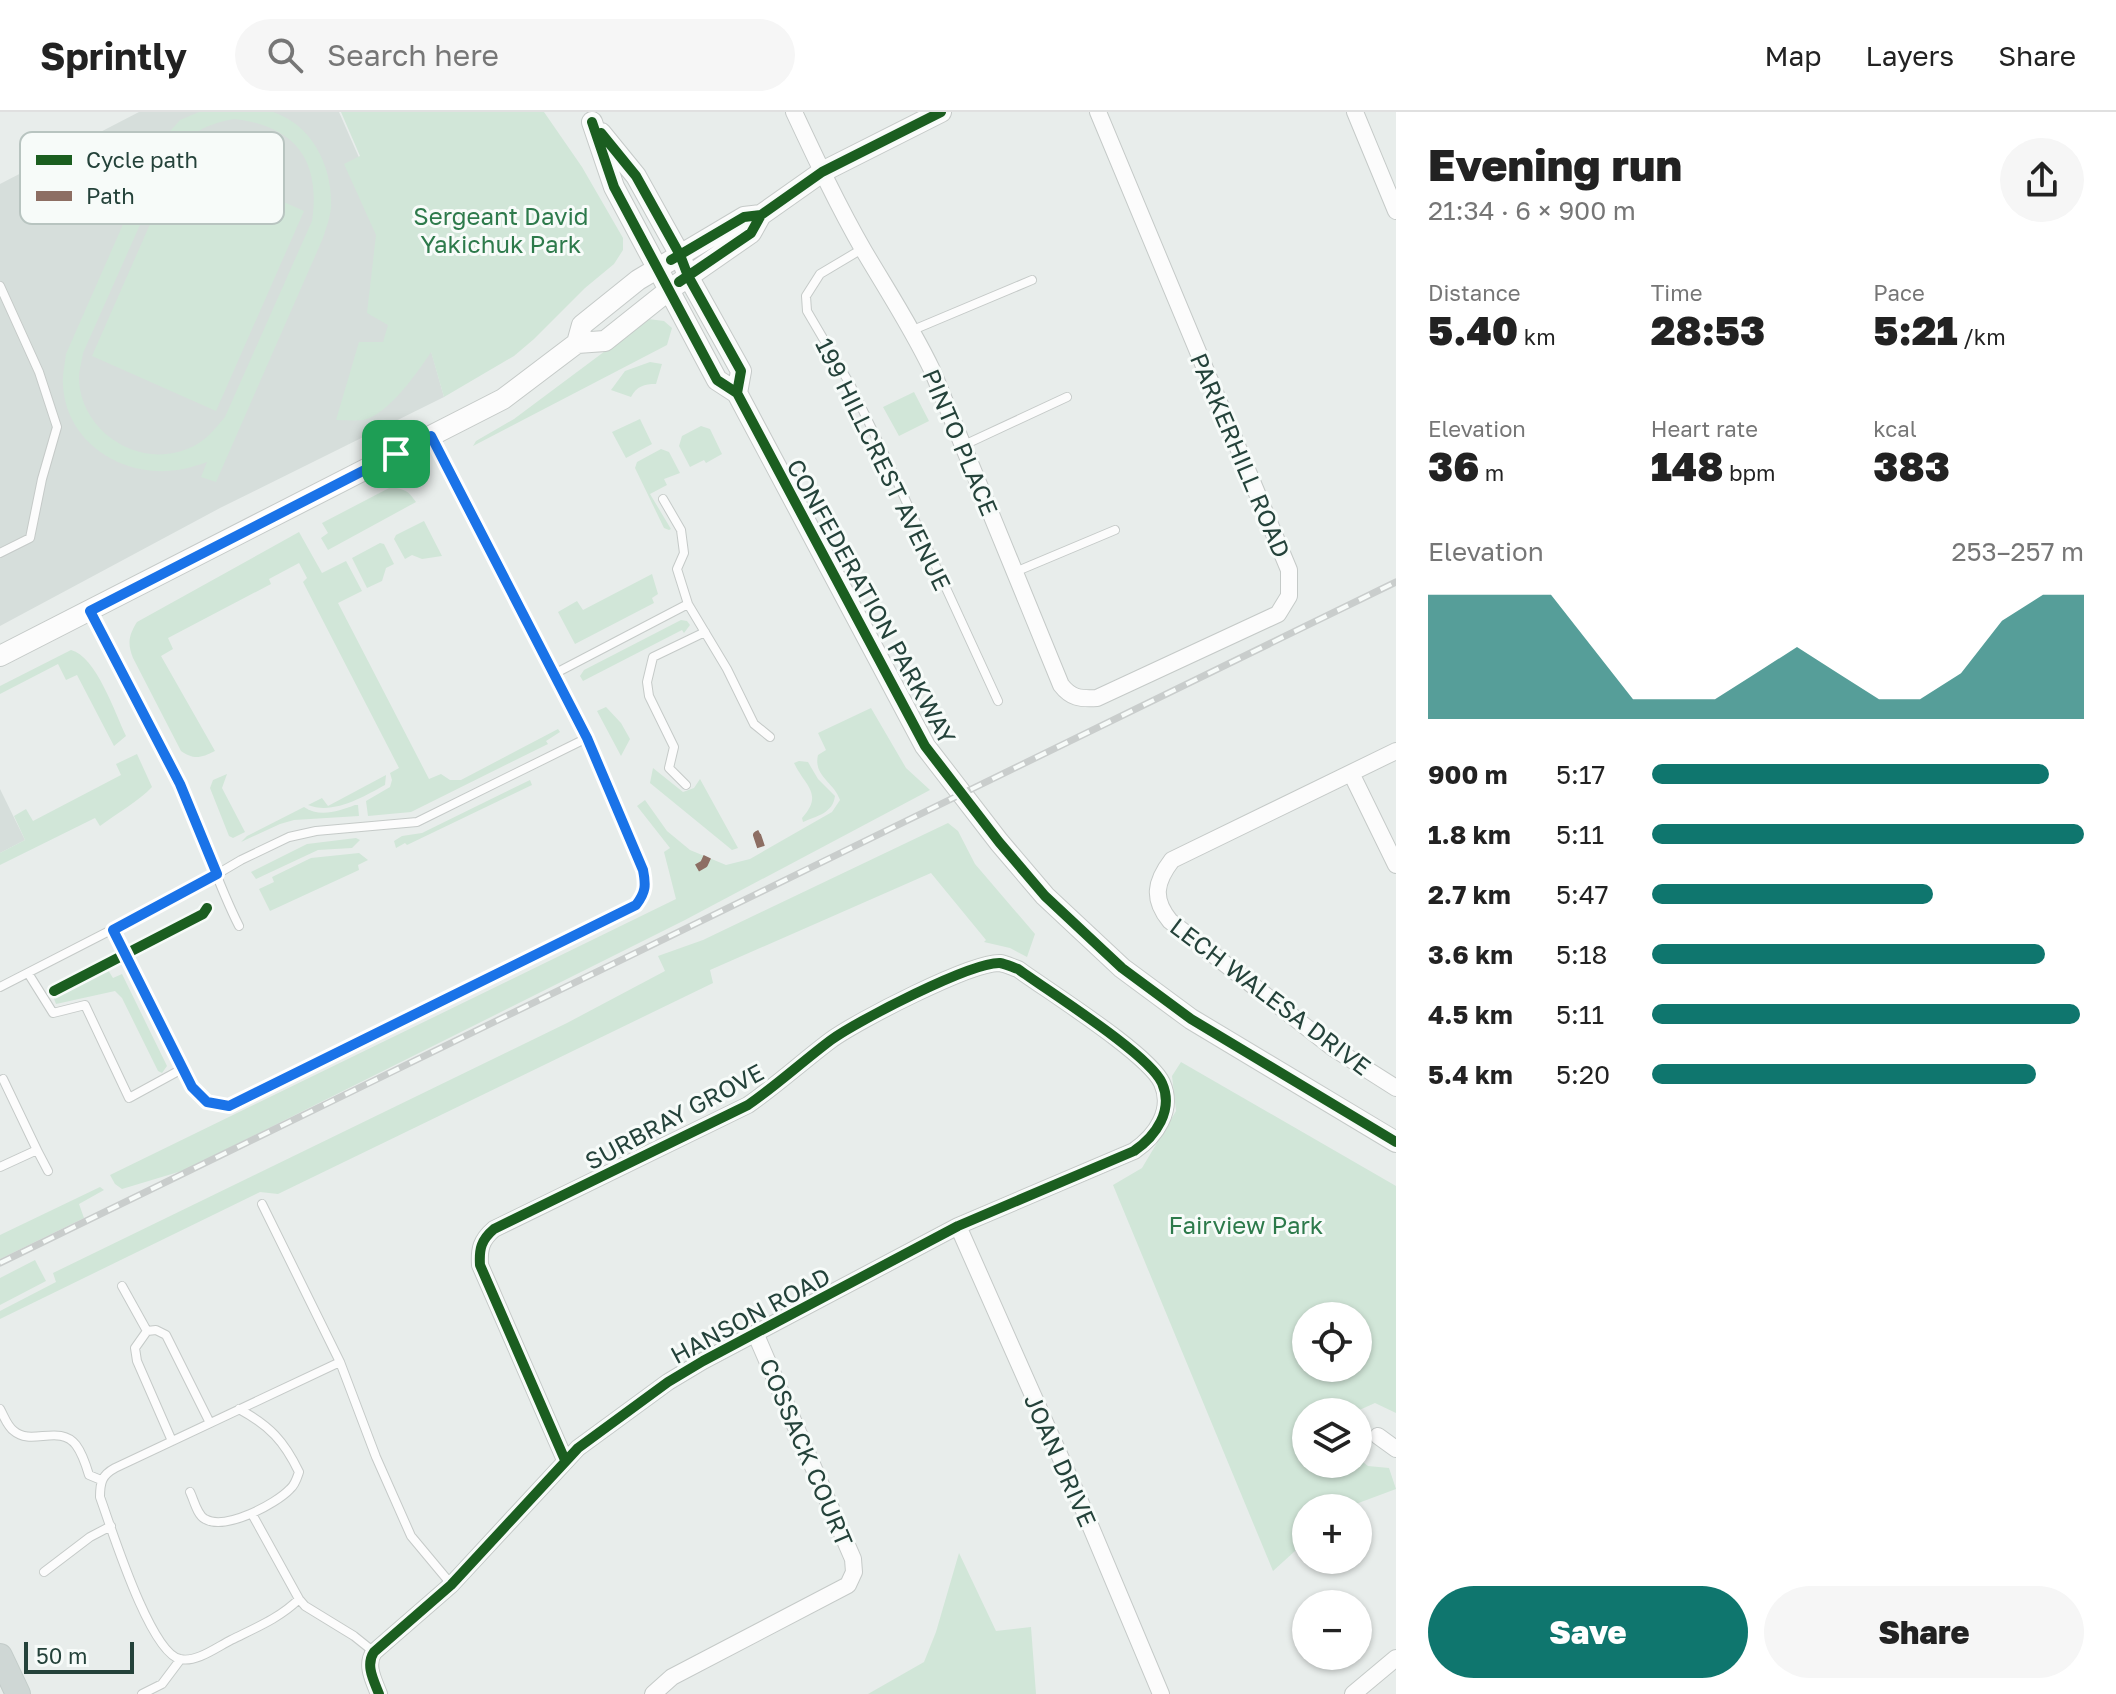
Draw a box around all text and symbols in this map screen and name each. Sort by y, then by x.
search box [235,19,795,91]
text: Sprintly [40,33,187,78]
icon: search [263,33,307,77]
text: Search here [327,37,499,73]
text: Map [1764,39,1822,72]
text: Layers [1866,39,1954,72]
text: Share [1998,39,2076,72]
legend [20,132,284,224]
text: Evening run [1428,138,1682,191]
button: share [2000,138,2084,222]
text: Cycle path [86,146,198,173]
text: Path [86,182,135,209]
text: 21:34 · 6 × 900 m [1428,195,1636,226]
park label: Sergeant David Yakichuk Park [413,201,589,258]
text: Distance [1428,279,1520,306]
text: Time [1651,279,1702,306]
text: Pace [1873,279,1925,306]
text: 5.40 [1428,306,1518,354]
text: 28:53 [1651,306,1765,354]
text: 5:21 [1873,306,1958,354]
text: km [1518,323,1556,350]
text: /km [1958,323,2006,350]
street label: 199 HILLCREST AVENUE [810,333,958,595]
street label: PARKERHILL ROAD [1185,348,1297,562]
street label: PINTO PLACE [917,364,1005,520]
text: Elevation [1428,415,1526,442]
text: Heart rate [1651,415,1758,442]
text: kcal [1873,415,1917,442]
pin [362,420,430,488]
icon: arrive [374,432,418,476]
text: 36 [1428,442,1479,490]
text: 148 [1651,442,1723,490]
text: 383 [1873,442,1950,490]
street label: CONFEDERATION PARKWAY [781,453,963,749]
text: m [1479,459,1504,486]
text: bpm [1723,459,1775,486]
text: Elevation [1428,536,1544,567]
text: 253–257 m [1951,536,2084,567]
text: 900 m [1428,759,1508,790]
text: 5:17 [1556,759,1605,790]
text: 1.8 km [1428,819,1511,850]
text: 5:11 [1556,819,1604,850]
text: 2.7 km [1428,879,1511,910]
text: 5:47 [1556,879,1609,910]
street label: LECH WALESA DRIVE [1165,911,1377,1081]
text: 3.6 km [1428,939,1513,970]
text: 5:18 [1556,939,1607,970]
text: 4.5 km [1428,999,1513,1030]
text: 5:11 [1556,999,1604,1030]
street label: SURBRAY GROVE [580,1057,768,1175]
text: 5.4 km [1428,1059,1513,1090]
text: 5:20 [1556,1059,1610,1090]
park label: Fairview Park [1169,1210,1323,1239]
street label: HANSON ROAD [665,1261,835,1369]
map controls [1292,1302,1372,1670]
button: locate [1292,1302,1372,1382]
street label: COSSACK COURT [754,1354,860,1551]
street label: JOAN DRIVE [1019,1389,1103,1531]
button: layers [1292,1398,1372,1478]
button: + [1292,1494,1372,1574]
button: Save [1428,1586,1748,1678]
button: Share [1764,1586,2084,1678]
button: − [1292,1590,1372,1670]
scale bar [24,1638,134,1674]
text: 50 m [36,1642,87,1669]

